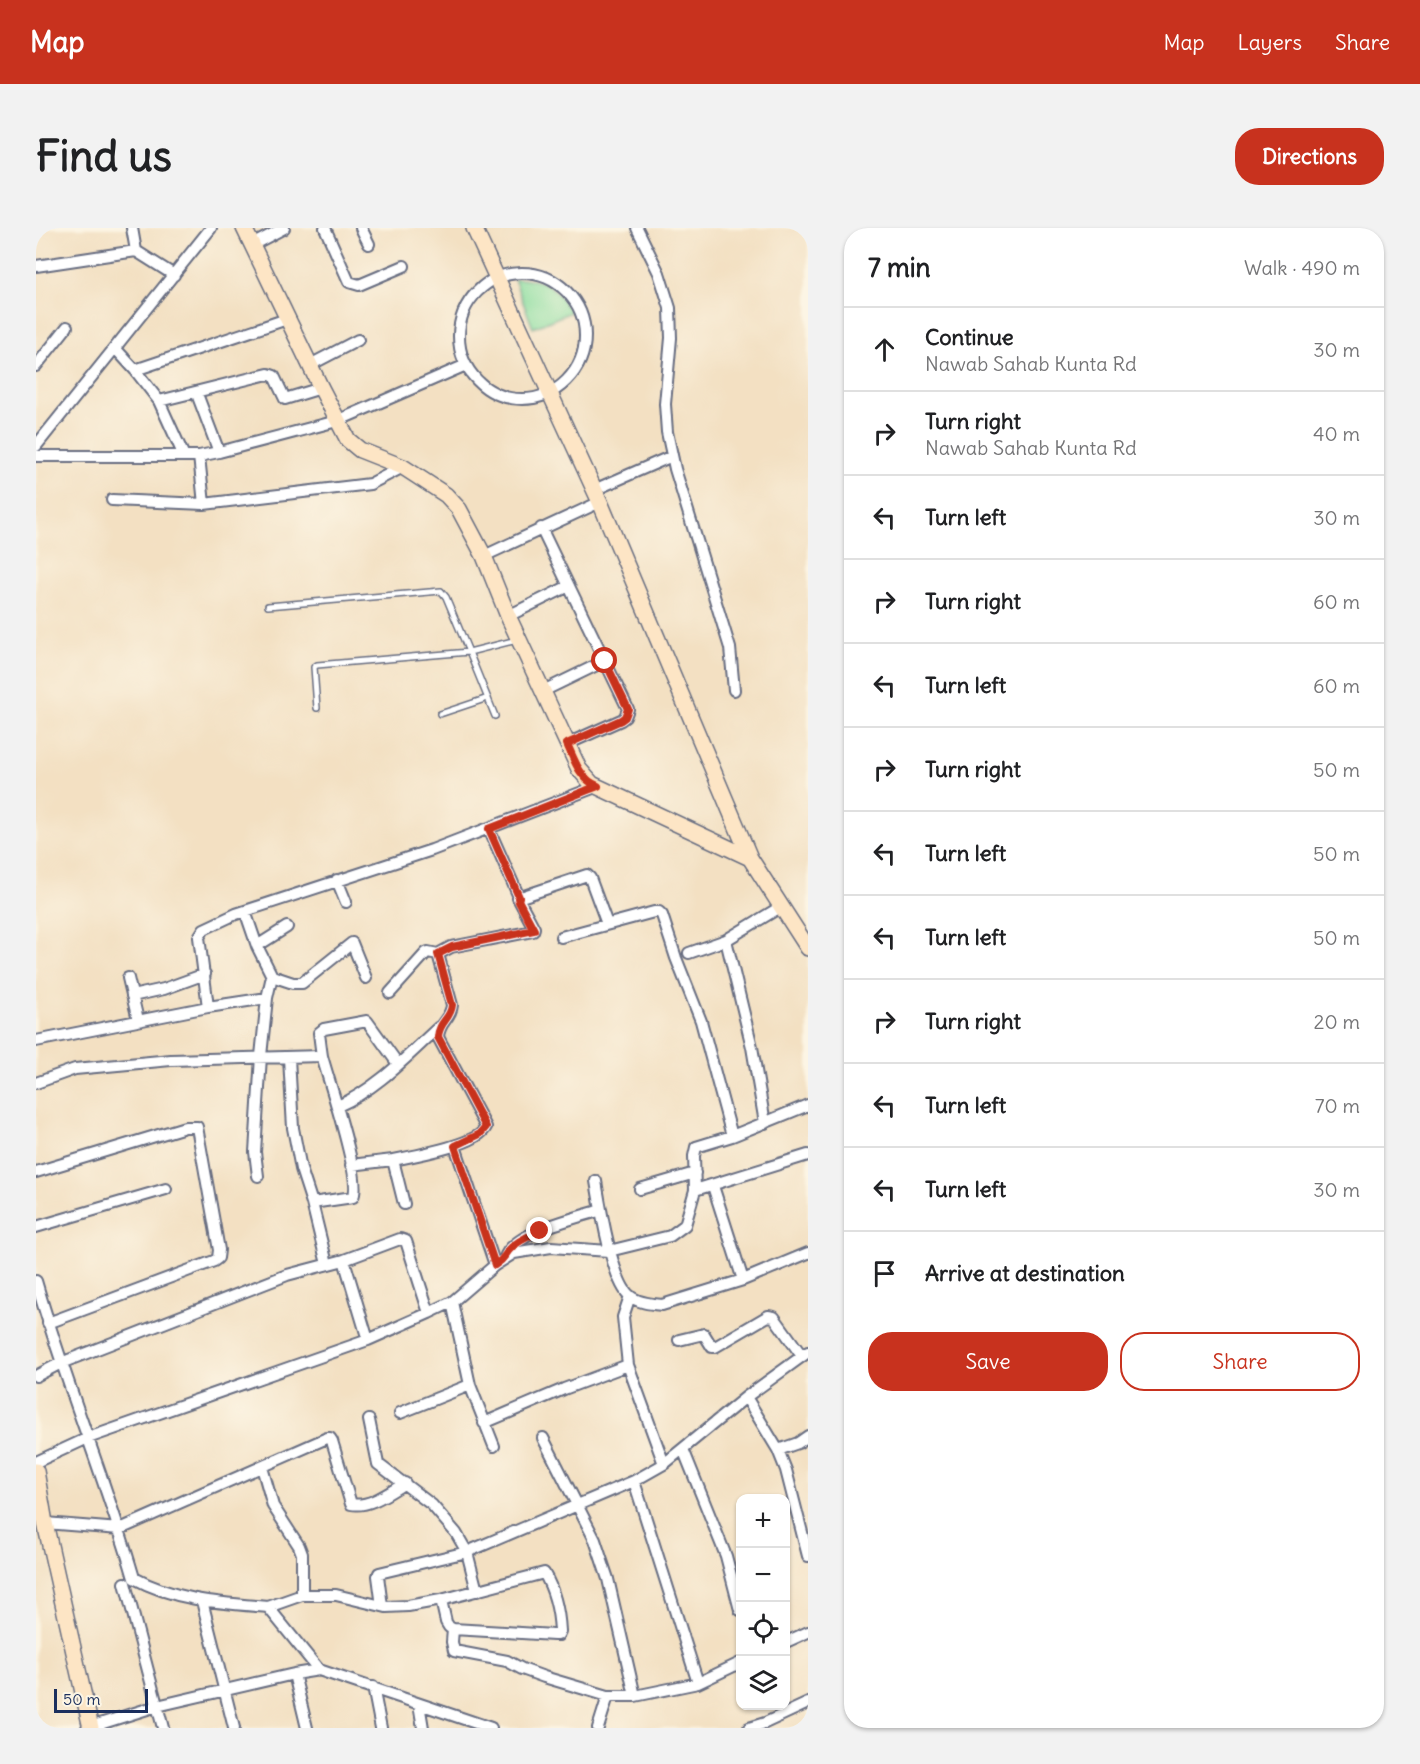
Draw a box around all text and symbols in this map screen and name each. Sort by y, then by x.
text: Map [30,24,84,60]
text: Map [1164,29,1204,56]
text: Layers [1237,29,1302,56]
text: Share [1335,29,1390,56]
button: Directions [1235,128,1384,185]
text: Find us [36,130,172,182]
text: 7 min [868,251,931,284]
text: Walk · 490 m [1244,255,1360,280]
text: Continue [925,323,1014,351]
icon: ahead [868,333,901,366]
text: 30 m [1313,337,1360,362]
text: Nawab Sahab Kunta Rd [925,351,1137,376]
text: Turn right [925,407,1021,435]
icon: right [868,417,901,450]
text: 40 m [1313,421,1360,446]
text: Nawab Sahab Kunta Rd [925,435,1137,460]
icon: left [868,501,901,534]
text: Turn left [925,503,1006,531]
text: 30 m [1313,505,1360,530]
icon: right [868,585,901,618]
text: Turn right [925,587,1021,615]
text: 60 m [1313,589,1360,614]
route start [591,647,617,673]
icon: left [868,669,901,702]
text: Turn left [925,671,1006,699]
text: 60 m [1313,673,1360,698]
icon: right [868,753,901,786]
text: Turn right [925,755,1021,783]
text: 50 m [1313,757,1360,782]
icon: left [868,837,901,870]
text: Turn left [925,839,1006,867]
text: 50 m [1313,841,1360,866]
icon: left [868,921,901,954]
text: Turn left [925,923,1006,951]
text: 50 m [1313,925,1360,950]
icon: right [868,1005,901,1038]
text: Turn right [925,1007,1021,1035]
text: 20 m [1314,1009,1360,1034]
icon: left [868,1089,901,1122]
text: Turn left [925,1091,1006,1119]
text: 70 m [1315,1093,1360,1118]
icon: left [868,1173,901,1206]
text: Turn left [925,1175,1006,1203]
text: 30 m [1313,1177,1360,1202]
route end [526,1217,552,1243]
icon: arrive [868,1257,901,1290]
text: Arrive at destination [925,1259,1125,1287]
button: Save [868,1332,1108,1391]
button: Share [1120,1332,1360,1391]
map controls [736,1494,790,1710]
button: + [736,1494,790,1548]
button: − [736,1548,790,1602]
button: locate [736,1602,790,1656]
button: layers [736,1656,790,1710]
scale bar [54,1686,148,1714]
text: 50 m [63,1689,101,1709]

